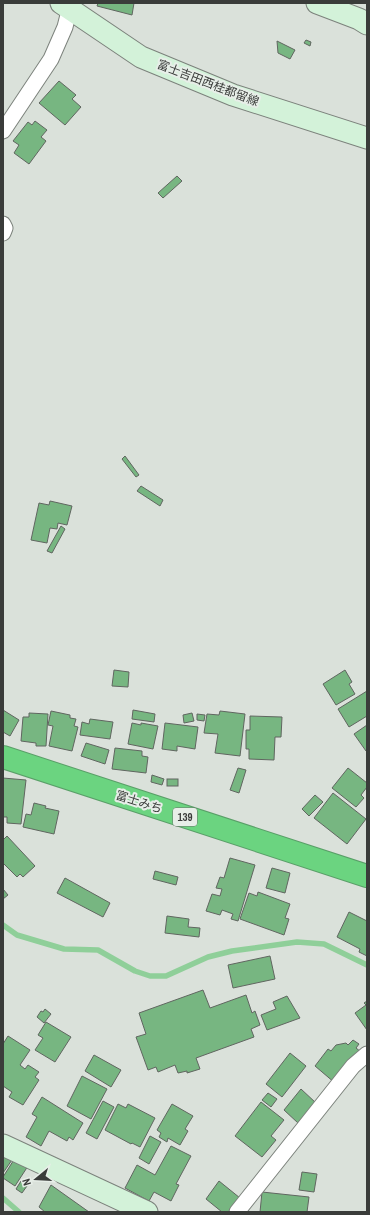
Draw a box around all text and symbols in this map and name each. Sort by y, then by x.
street label: 富士吉田西桂都留線 [155,56,261,110]
street label: 富士みち [114,787,164,817]
road number: 139 [173,808,197,826]
north arrow [16,1159,56,1199]
text: N [19,1177,34,1187]

